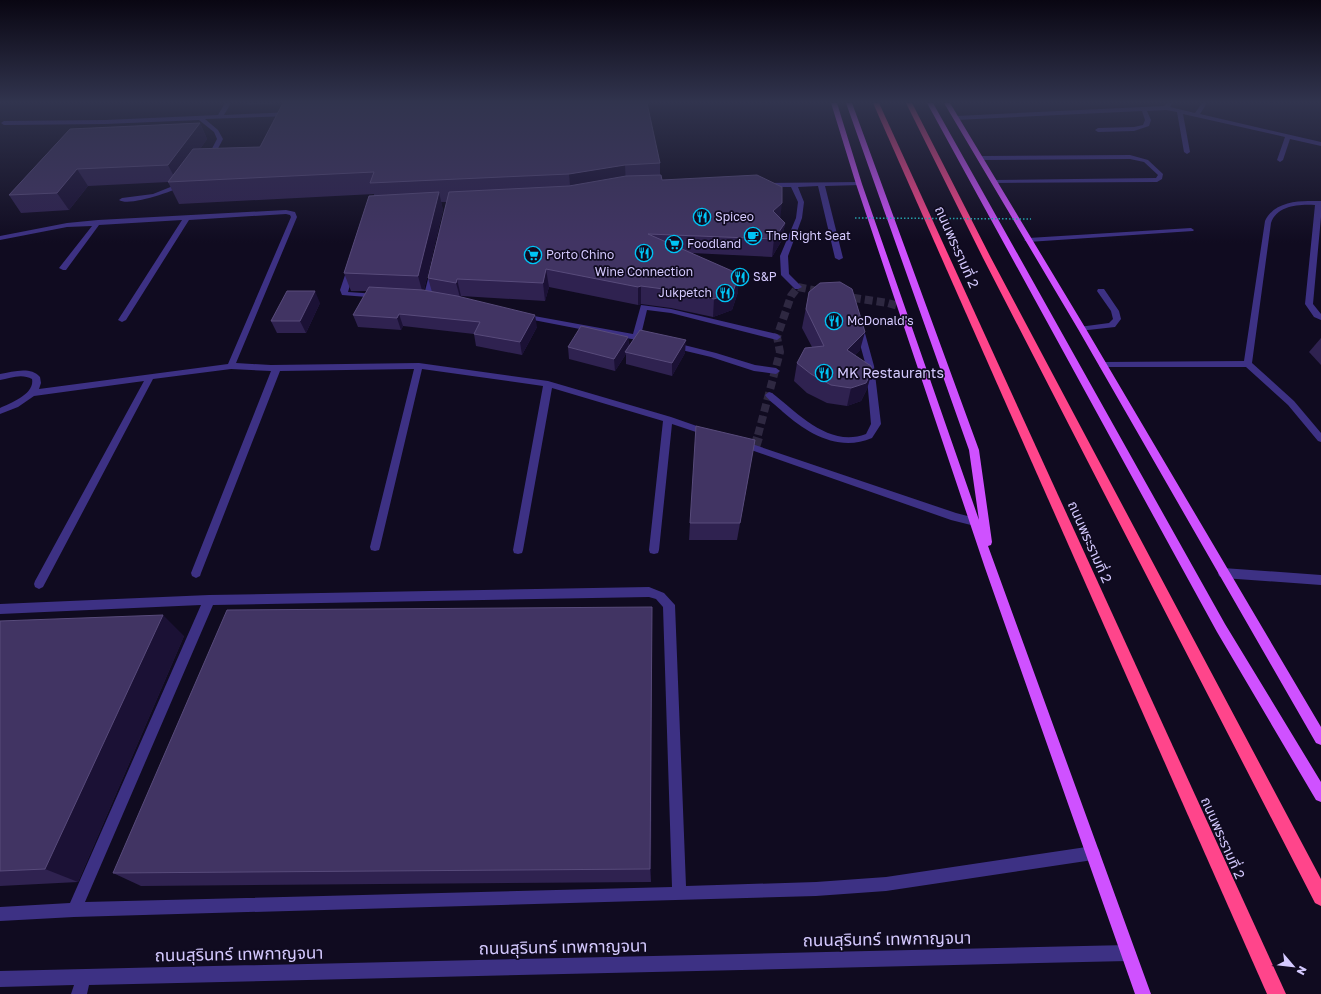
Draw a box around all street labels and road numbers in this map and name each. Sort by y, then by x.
street label: ถนนพระรามที่ 2 [932,203,984,291]
street label: ถนนพระรามที่ 2 [1065,498,1117,586]
street label: ถนนพระรามที่ 2 [1198,794,1250,882]
street label: ถนนสุรินทร์ เทพกาญจนา [803,927,971,951]
street label: ถนนสุรินทร์ เทพกาญจนา [479,935,647,959]
street label: ถนนสุรินทร์ เทพกาญจนา [155,942,323,966]

